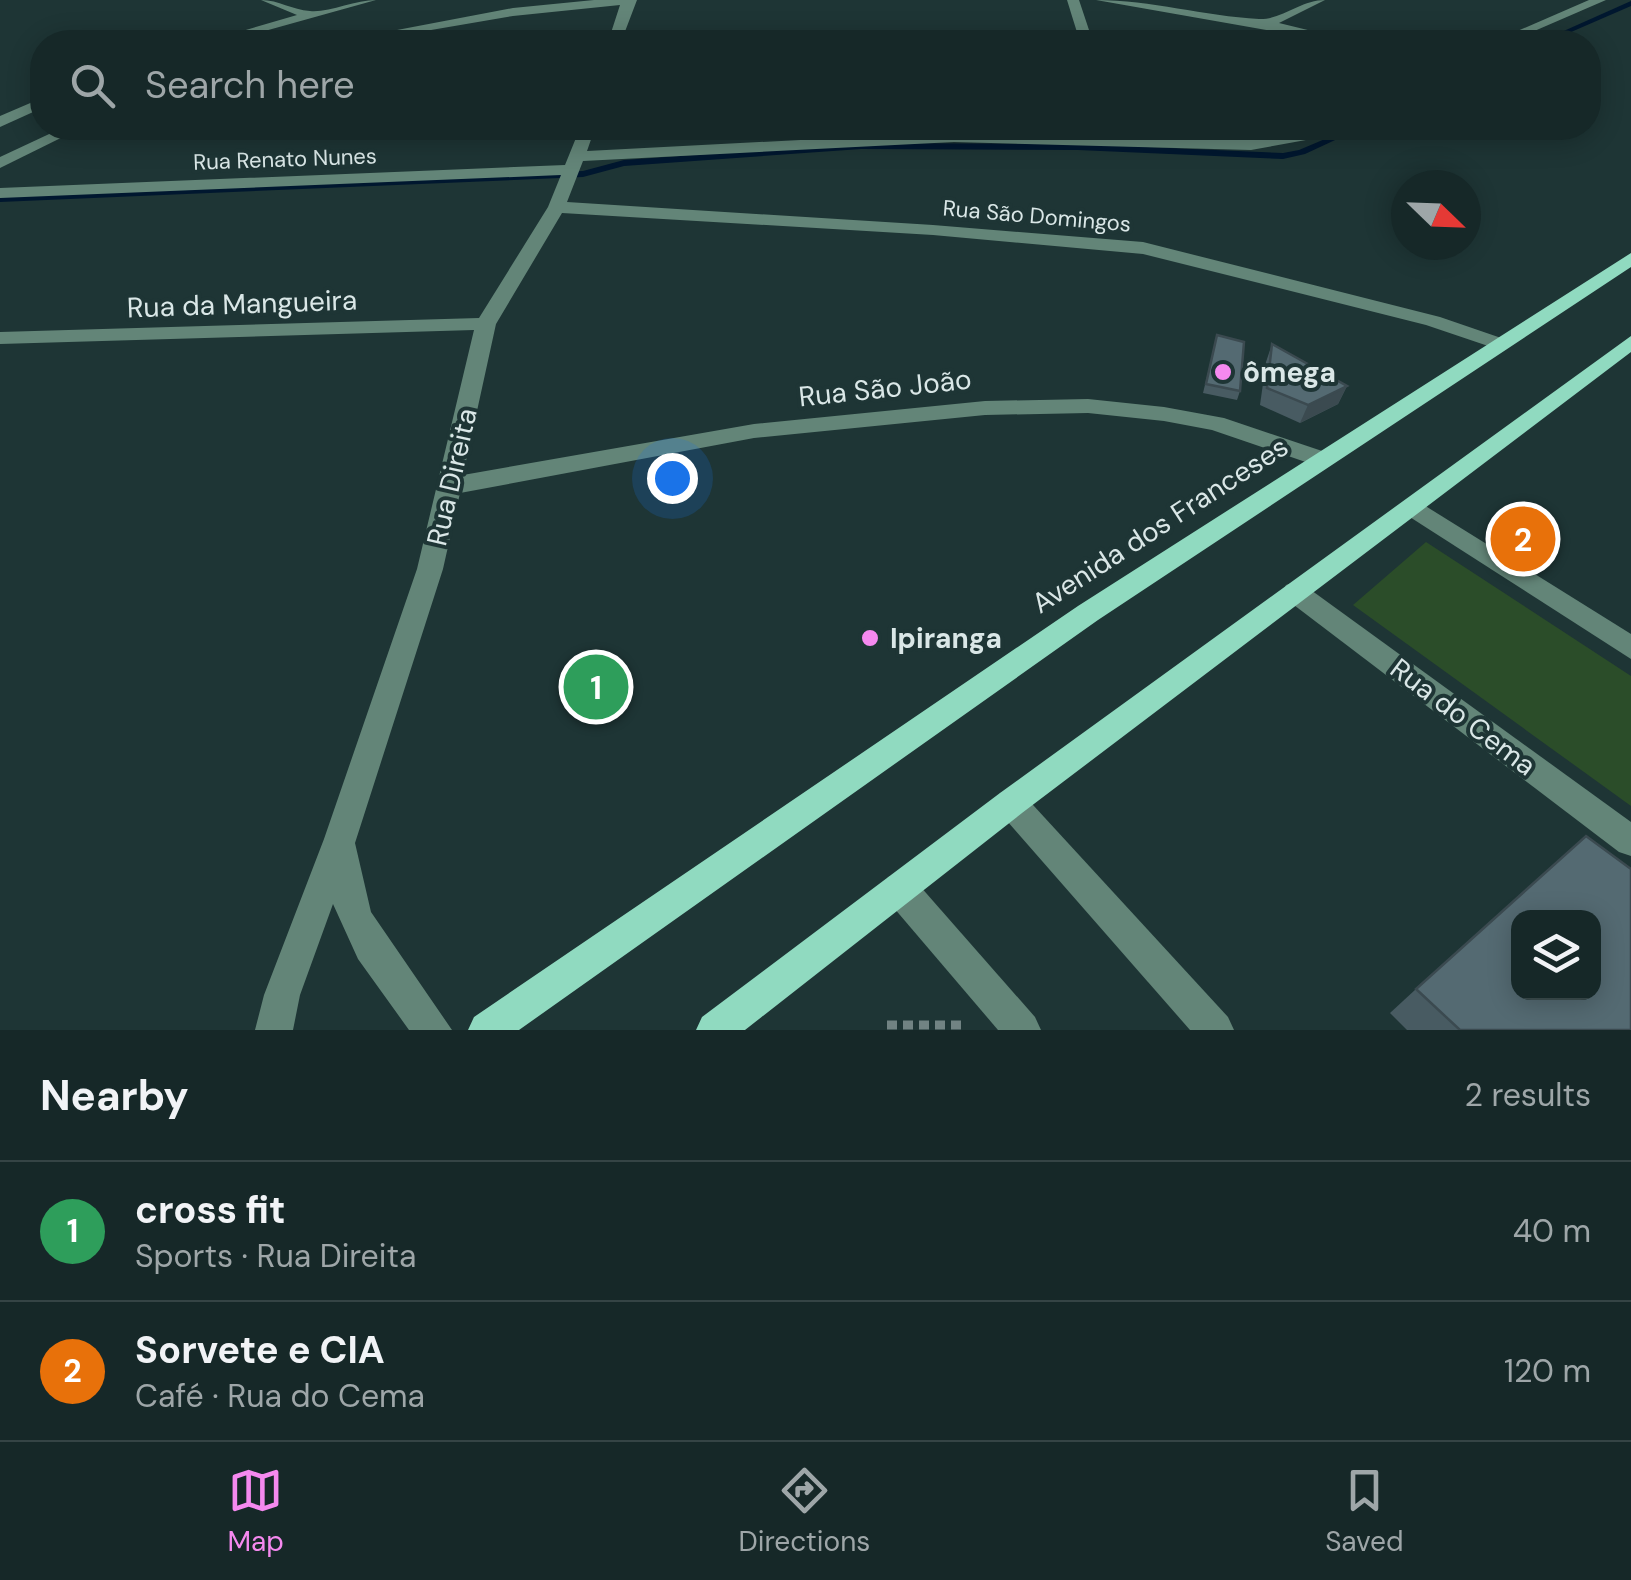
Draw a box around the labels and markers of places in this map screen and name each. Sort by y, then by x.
place label: ômega [1243,354,1336,391]
marker: ômega [1212,361,1234,383]
pin: 2 [1490,502,1556,576]
place label: Ipiranga [890,620,1002,657]
marker: Ipiranga [859,627,881,649]
pin: 1 [564,650,628,724]

